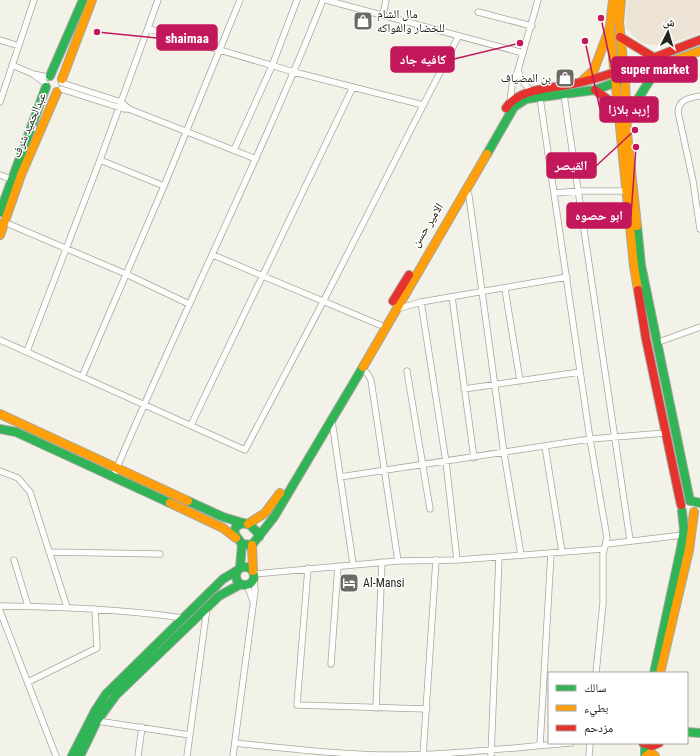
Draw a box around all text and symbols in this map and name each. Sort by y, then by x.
place label: مال الشام للخضار والفواكه [377,7,445,35]
shop icon: مال الشام للخضار والفواكه [352,10,374,32]
north arrow [648,12,688,52]
text: ش [662,16,676,31]
callout: shaimaa [157,25,217,50]
text: shaimaa [165,31,209,46]
callout: كافيه جاد [391,47,454,72]
text: كافيه جاد [400,52,447,67]
callout: super market [612,57,697,82]
text: super market [621,62,689,77]
shop icon: بن المضياف [554,67,576,89]
place label: بن المضياف [501,71,551,85]
street label: عبدالحميد شرف [9,90,49,160]
callout: إربد بلازا [600,97,658,122]
text: إربد بلازا [608,102,650,118]
callout: القيصر [547,153,596,178]
text: القيصر [554,158,587,173]
street label: الامير حسن [408,200,446,250]
callout: ابو حصوه [567,203,631,228]
text: ابو حصوه [575,208,623,223]
hotel icon: Al-Mansi [338,572,360,594]
place label: Al-Mansi [363,576,405,590]
legend [548,672,688,744]
text: سالك [584,681,606,695]
text: بطيء [584,701,608,718]
text: مزدحم [584,721,613,736]

